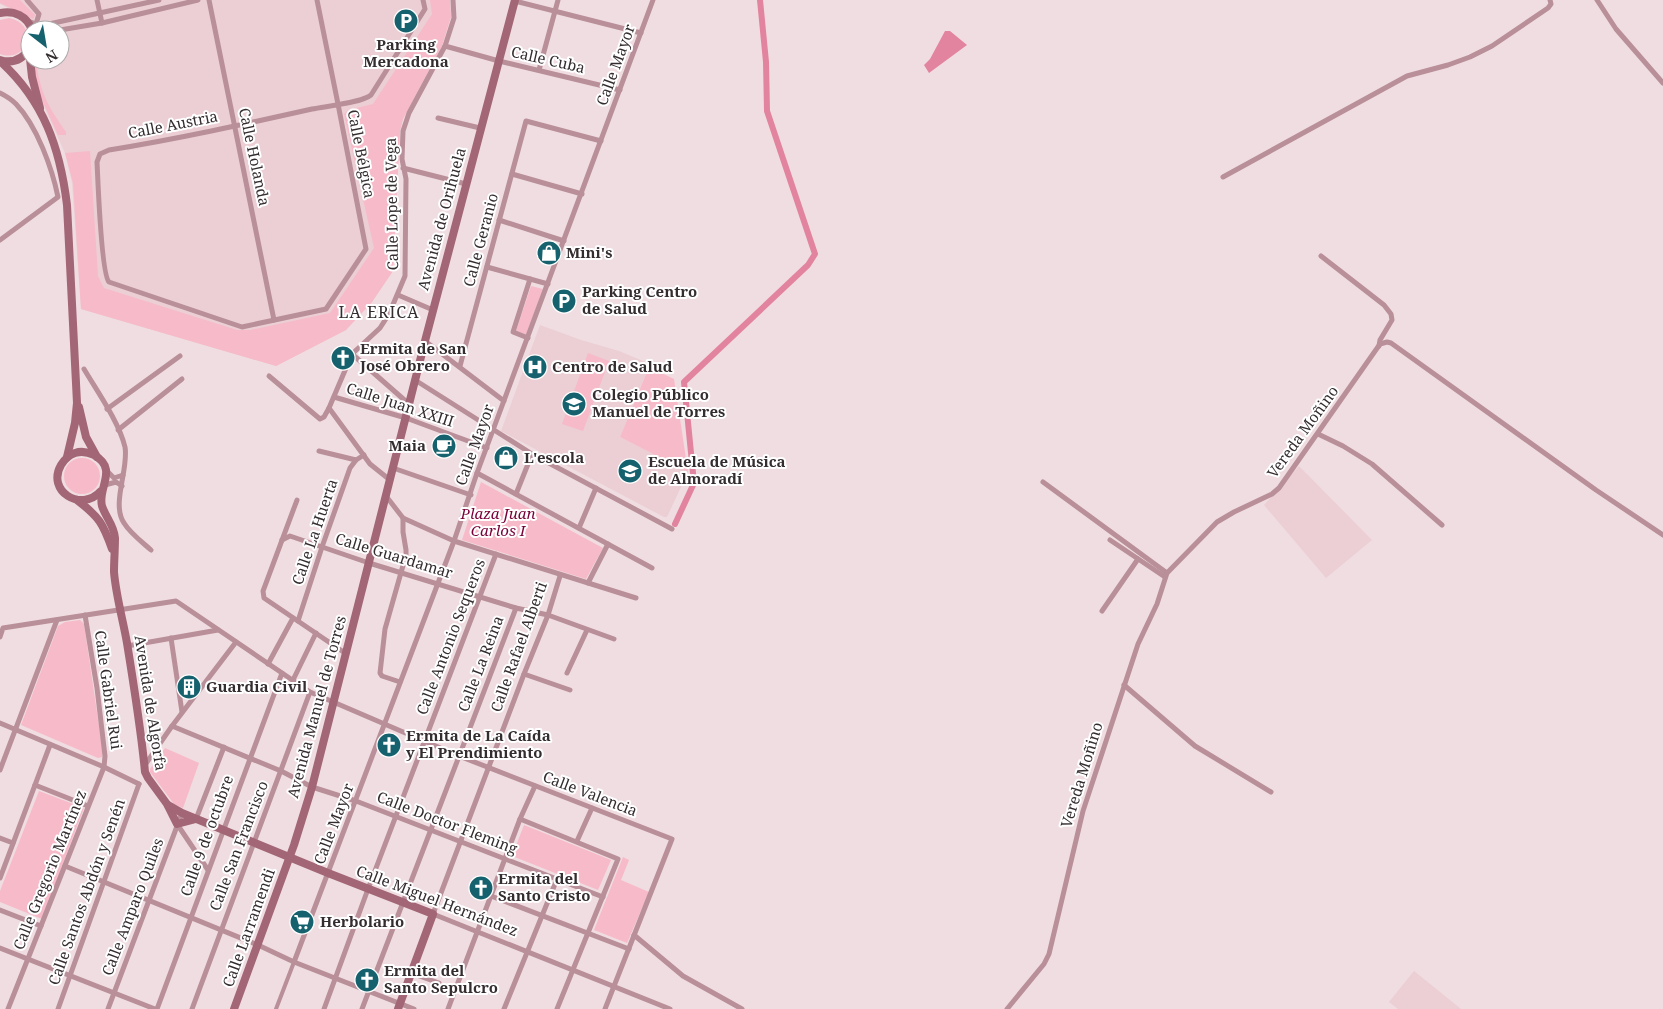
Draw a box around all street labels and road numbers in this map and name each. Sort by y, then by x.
street label: Calle Mayor [591,21,639,108]
street label: Calle Cuba [509,41,587,77]
street label: Calle Austria [126,106,219,143]
street label: Calle Holanda [235,106,275,208]
street label: Calle Bélgica [344,108,380,200]
street label: Calle Lope de Vega [380,137,402,271]
street label: Avenida de Orihuela [412,145,470,292]
street label: Calle Geranio [458,191,502,289]
street label: Calle Juan XXIII [344,377,457,431]
street label: Vereda Moñino [1262,381,1342,482]
street label: Calle Mayor [450,401,498,488]
street label: Calle La Huerta [287,476,342,587]
street label: Calle Guardamar [333,528,456,582]
street label: Calle Antonio Sequeros [411,556,489,717]
street label: Calle Rafael Alberti [485,579,551,715]
street label: Avenida Manuel de Torres [282,613,350,800]
street label: Calle La Reina [453,613,508,715]
street label: Calle Gabriel Rui [91,629,127,751]
street label: Avenida de Algorfa [130,634,172,772]
street label: Vereda Moñino [1055,719,1107,830]
street label: Calle Valencia [540,766,640,820]
street label: Calle 9 de octubre [175,772,237,899]
street label: Calle San Francisco [204,778,272,914]
street label: Calle Mayor [308,780,358,867]
street label: Calle Doctor Fleming [374,786,520,858]
street label: Calle Gregorio Martínez [8,787,90,953]
street label: Calle Santos Abdón y Senén [43,795,129,988]
street label: Calle Amparo Quiles [97,835,168,978]
street label: Calle Miguel Hernández [354,860,521,940]
street label: Calle Larramendi [217,865,279,990]

